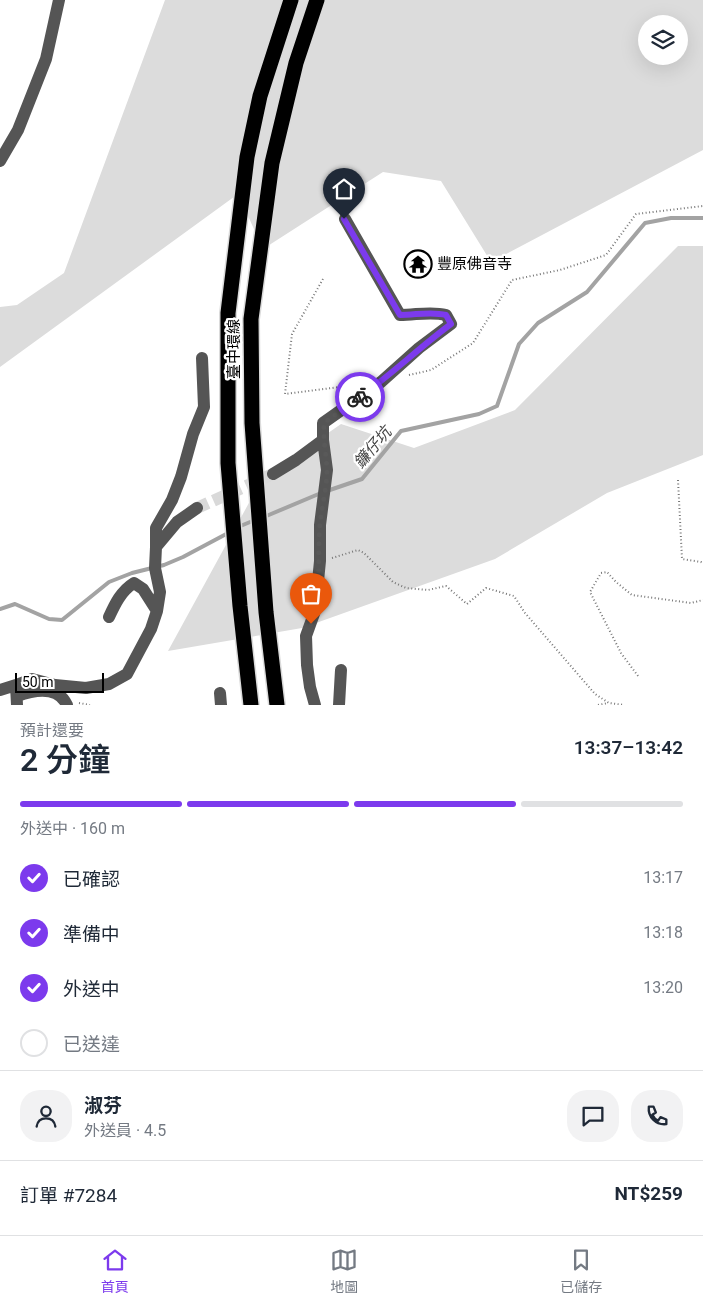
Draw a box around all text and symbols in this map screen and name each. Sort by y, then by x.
map controls [638,15,688,65]
button: layers [638,15,688,65]
pin [323,168,365,219]
icon: home [330,175,358,203]
temple icon: 豐原佛音寺 [403,249,433,279]
place label: 豐原佛音寺 [437,255,512,273]
street label: 臺中環線 [225,319,243,379]
courier [335,372,385,422]
icon: bike [346,383,374,411]
water label: 鐮仔坑 [350,421,396,472]
pin [290,573,332,624]
icon: bag [297,580,325,608]
scale bar [15,670,104,693]
text: 50 m [22,674,54,690]
text: 預計還要 [20,721,84,740]
text: 13:37–13:42 [574,736,683,759]
text: 2 分鐘 [20,741,110,779]
text: 外送中 · 160 m [20,819,125,838]
icon: check [20,864,48,892]
text: 已確認 [63,868,120,891]
text: 13:17 [643,868,683,887]
icon: check [20,919,48,947]
text: 準備中 [63,923,120,946]
text: 13:18 [643,923,683,942]
icon: check [20,974,48,1002]
text: 外送中 [63,978,120,1001]
text: 13:20 [643,978,683,997]
text: 已送達 [63,1033,120,1056]
button: person [20,1090,72,1142]
button: chat [567,1090,619,1142]
button: phone [631,1090,683,1142]
text: 淑芬 [84,1094,122,1117]
text: 外送員 · 4.5 [84,1121,166,1140]
text: NT$259 [614,1182,683,1205]
text: 訂單 #7284 [20,1184,117,1207]
tab: 首頁 [101,1246,129,1296]
tab: 地圖 [330,1246,358,1296]
tab: 已儲存 [560,1246,602,1296]

